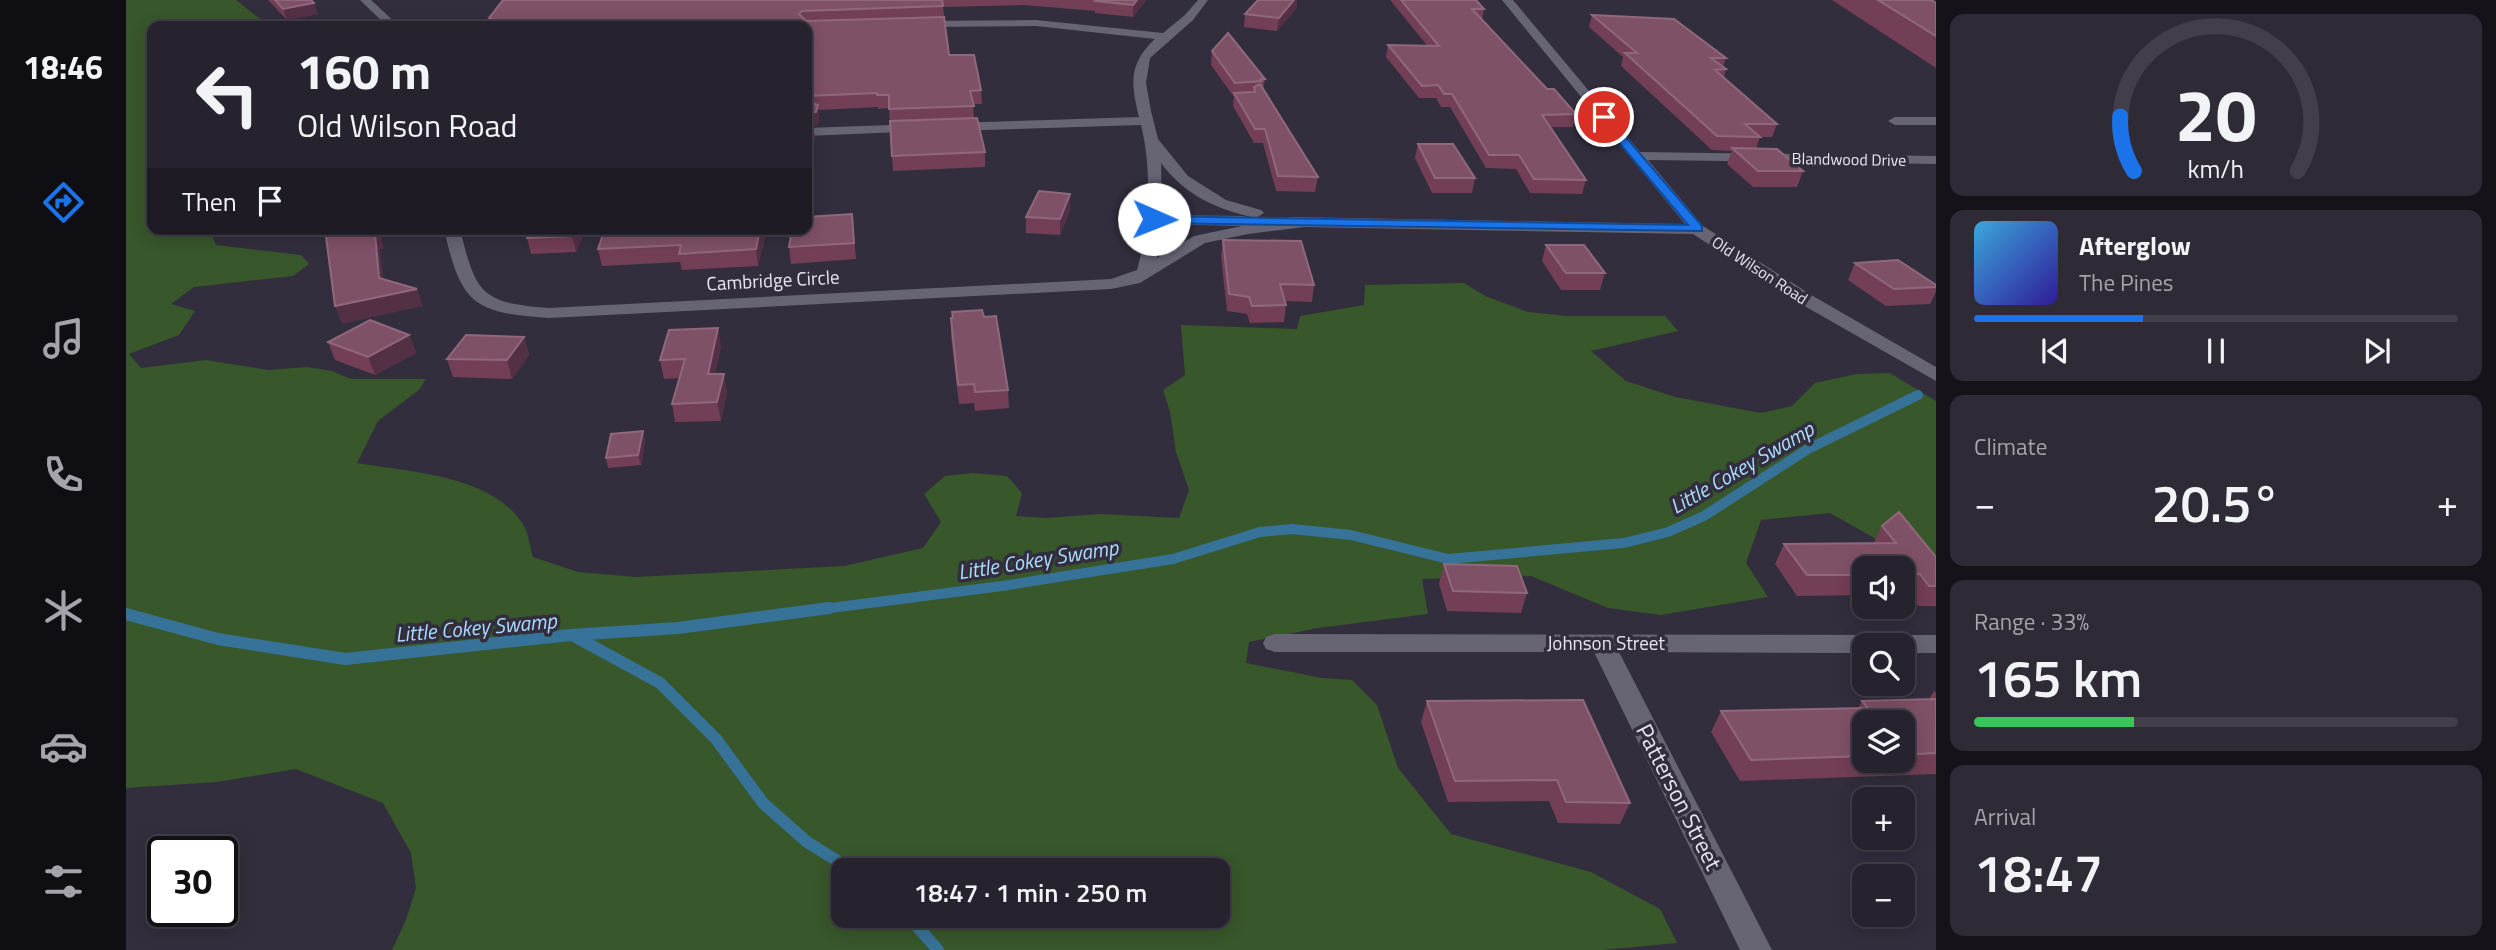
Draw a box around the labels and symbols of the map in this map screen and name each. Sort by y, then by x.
pin [1574,87,1634,147]
street label: Blandwood Drive [1791,146,1907,172]
position arrow [1117,182,1191,256]
street label: Old Wilson Road [1707,230,1813,310]
street label: Cambridge Circle [706,262,840,297]
water label: Little Cokey Swamp [1663,412,1821,521]
water label: Little Cokey Swamp [955,530,1122,587]
water label: Little Cokey Swamp [394,604,559,650]
street label: Johnson Street [1547,628,1665,657]
street label: Patterson Street [1627,717,1731,876]
speed limit sign: 30 [147,836,238,927]

